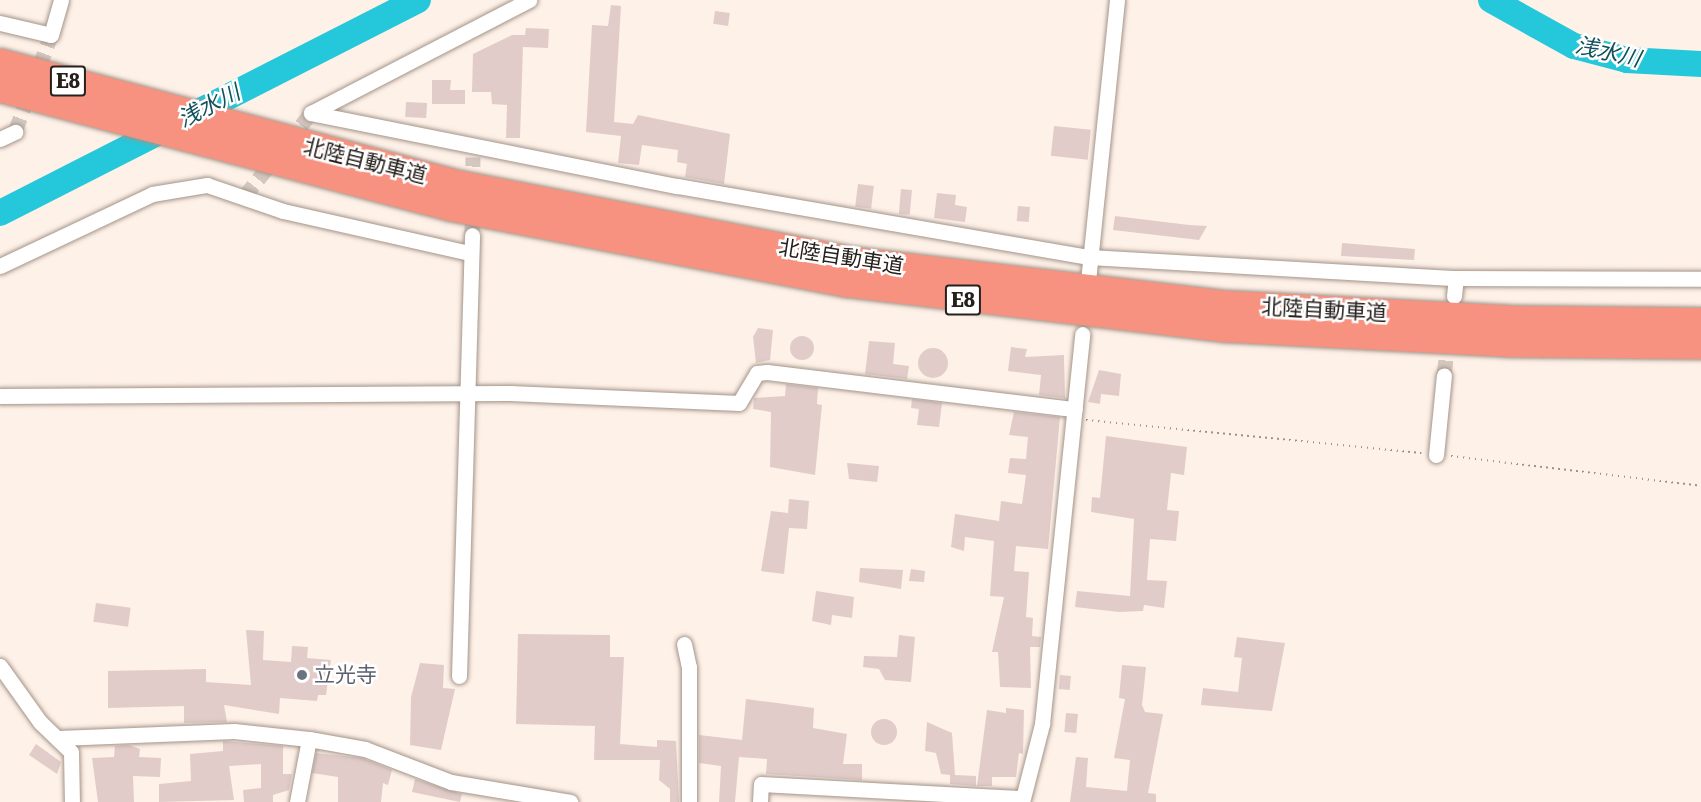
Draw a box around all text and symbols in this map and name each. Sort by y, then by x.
water label: 浅水川 [1573,32,1643,72]
road number: E8 [48,64,88,98]
water label: 浅水川 [174,79,244,133]
street label: 北陸自動車道 [301,134,429,188]
street label: 北陸自動車道 [777,235,905,279]
road number: E8 [944,283,982,317]
street label: 北陸自動車道 [1260,294,1388,326]
place label: 立光寺 [314,662,377,688]
marker: 立光寺 [295,668,309,682]

